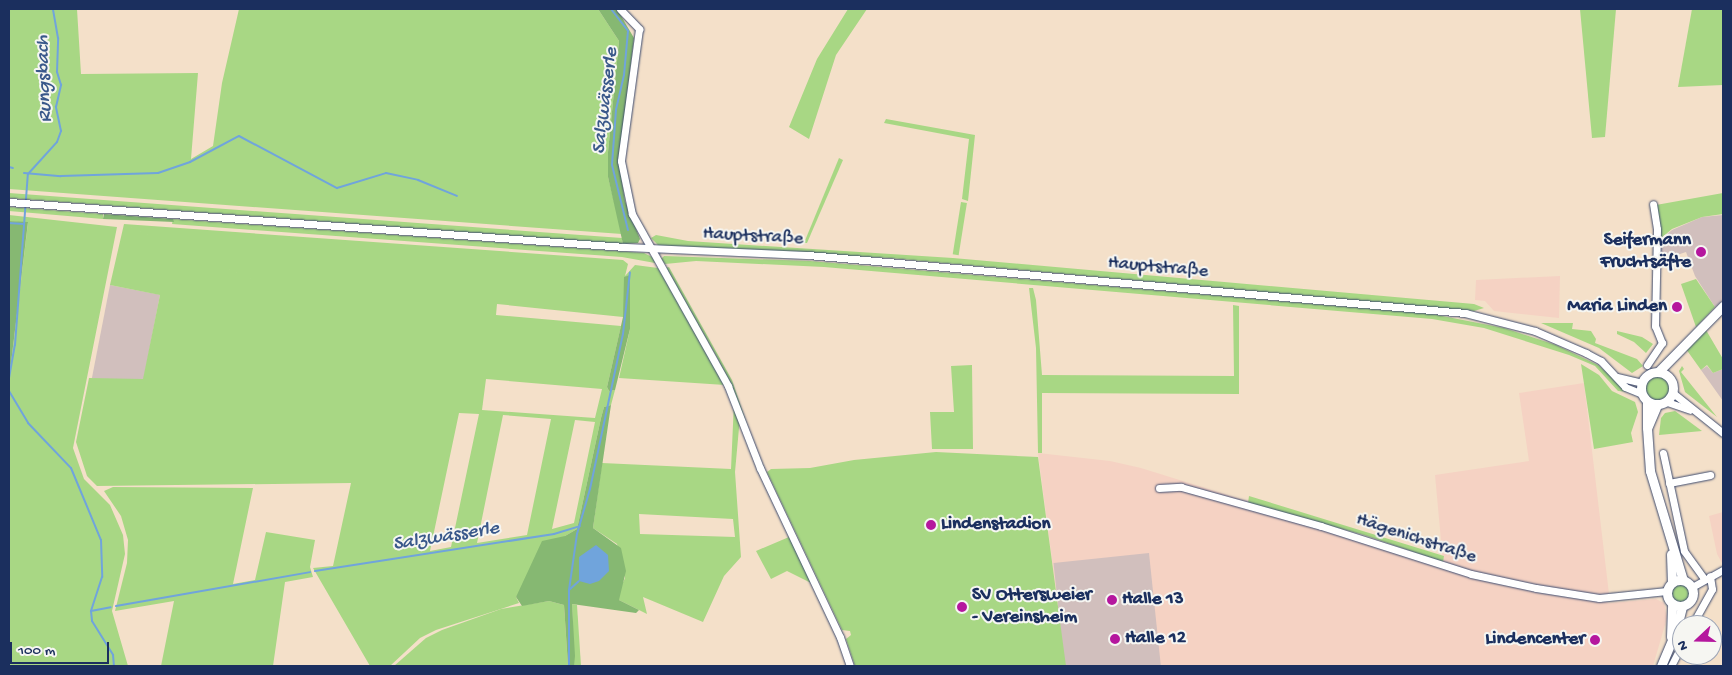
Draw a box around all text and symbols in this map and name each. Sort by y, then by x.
water label: Rungsbach [31,35,59,123]
water label: Salzwässerle [588,46,624,156]
street label: Hauptstraße [702,223,804,251]
place label: Seifermann Fruchtsäfte [1600,230,1691,274]
marker: Seifermann Fruchtsäfte [1695,246,1707,258]
street label: Hauptstraße [1107,252,1209,284]
place label: Maria Linden [1567,296,1667,318]
marker: Maria Linden [1671,301,1683,313]
street label: Hägenichstraße [1353,509,1479,569]
place label: Lindenstadion [941,514,1051,536]
water label: Salzwässerle [391,517,501,557]
marker: Lindenstadion [925,519,937,531]
place label: SV Ottersweier - Vereinsheim [972,585,1092,629]
place label: Halle 13 [1122,589,1184,611]
marker: Halle 13 [1106,594,1118,606]
marker: SV Ottersweier - Vereinsheim [956,601,968,613]
north arrow [1672,615,1722,665]
place label: Halle 12 [1125,628,1186,650]
place label: Lindencenter [1485,629,1585,651]
scale bar [12,632,111,664]
marker: Halle 12 [1109,633,1121,645]
marker: Lindencenter [1589,634,1601,646]
text: N [1674,638,1693,653]
text: 100 m [18,642,55,660]

